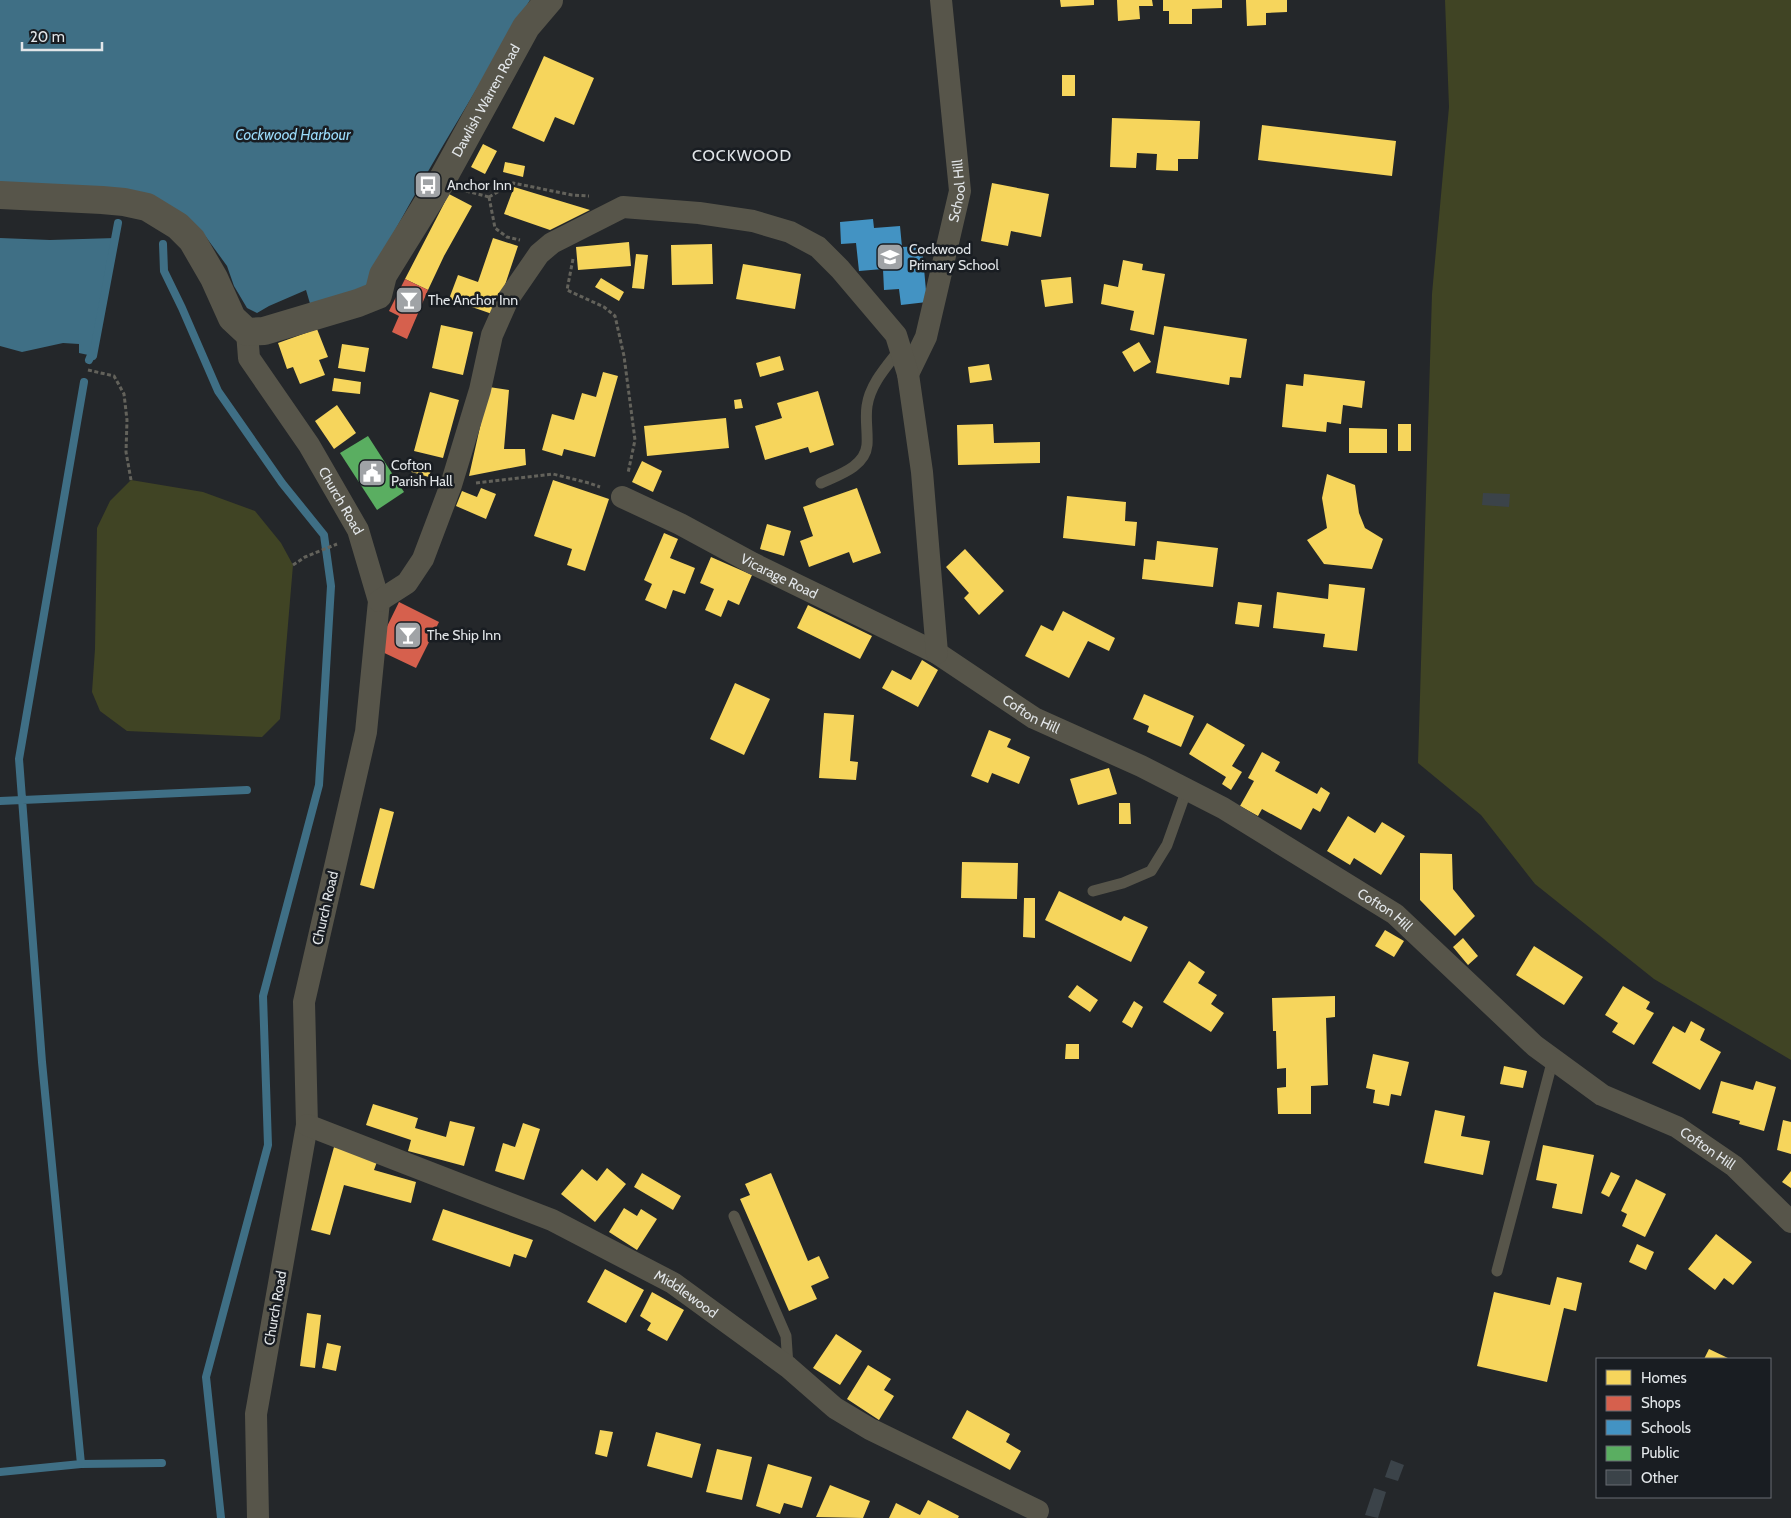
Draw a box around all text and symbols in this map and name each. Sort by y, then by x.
scale bar [22,20,102,52]
text: 20 m [30,28,65,46]
street label: Dawlish Warren Road [447,41,524,160]
water label: Cockwood Harbour [235,126,352,144]
district label: COCKWOOD [692,146,792,165]
street label: School Hill [944,158,969,224]
bus stop icon: Anchor Inn [413,170,443,200]
place label: Anchor Inn [447,176,512,194]
place label: Cockwood Primary School [909,240,999,274]
school or university icon: Cockwood Primary School [875,242,905,272]
bar icon: The Anchor Inn [394,285,424,315]
place label: The Anchor Inn [428,291,518,309]
place label: Cofton Parish Hall [391,456,453,490]
public building icon: Cofton Parish Hall [357,458,387,488]
street label: Church Road [314,464,368,538]
street label: Vicarage Road [737,549,821,603]
bar icon: The Ship Inn [393,620,423,650]
place label: The Ship Inn [427,626,501,644]
street label: Cofton Hill [999,690,1063,738]
street label: Church Road [308,869,342,947]
street label: Cofton Hill [1354,884,1417,935]
street label: Cofton Hill [1676,1123,1740,1174]
street label: Middlewood [651,1266,722,1322]
street label: Church Road [260,1269,290,1347]
legend [1596,1358,1771,1498]
text: Homes [1641,1369,1687,1387]
text: Shops [1641,1394,1681,1412]
text: Schools [1641,1419,1691,1437]
text: Public [1641,1444,1679,1462]
text: Other [1641,1469,1678,1487]

